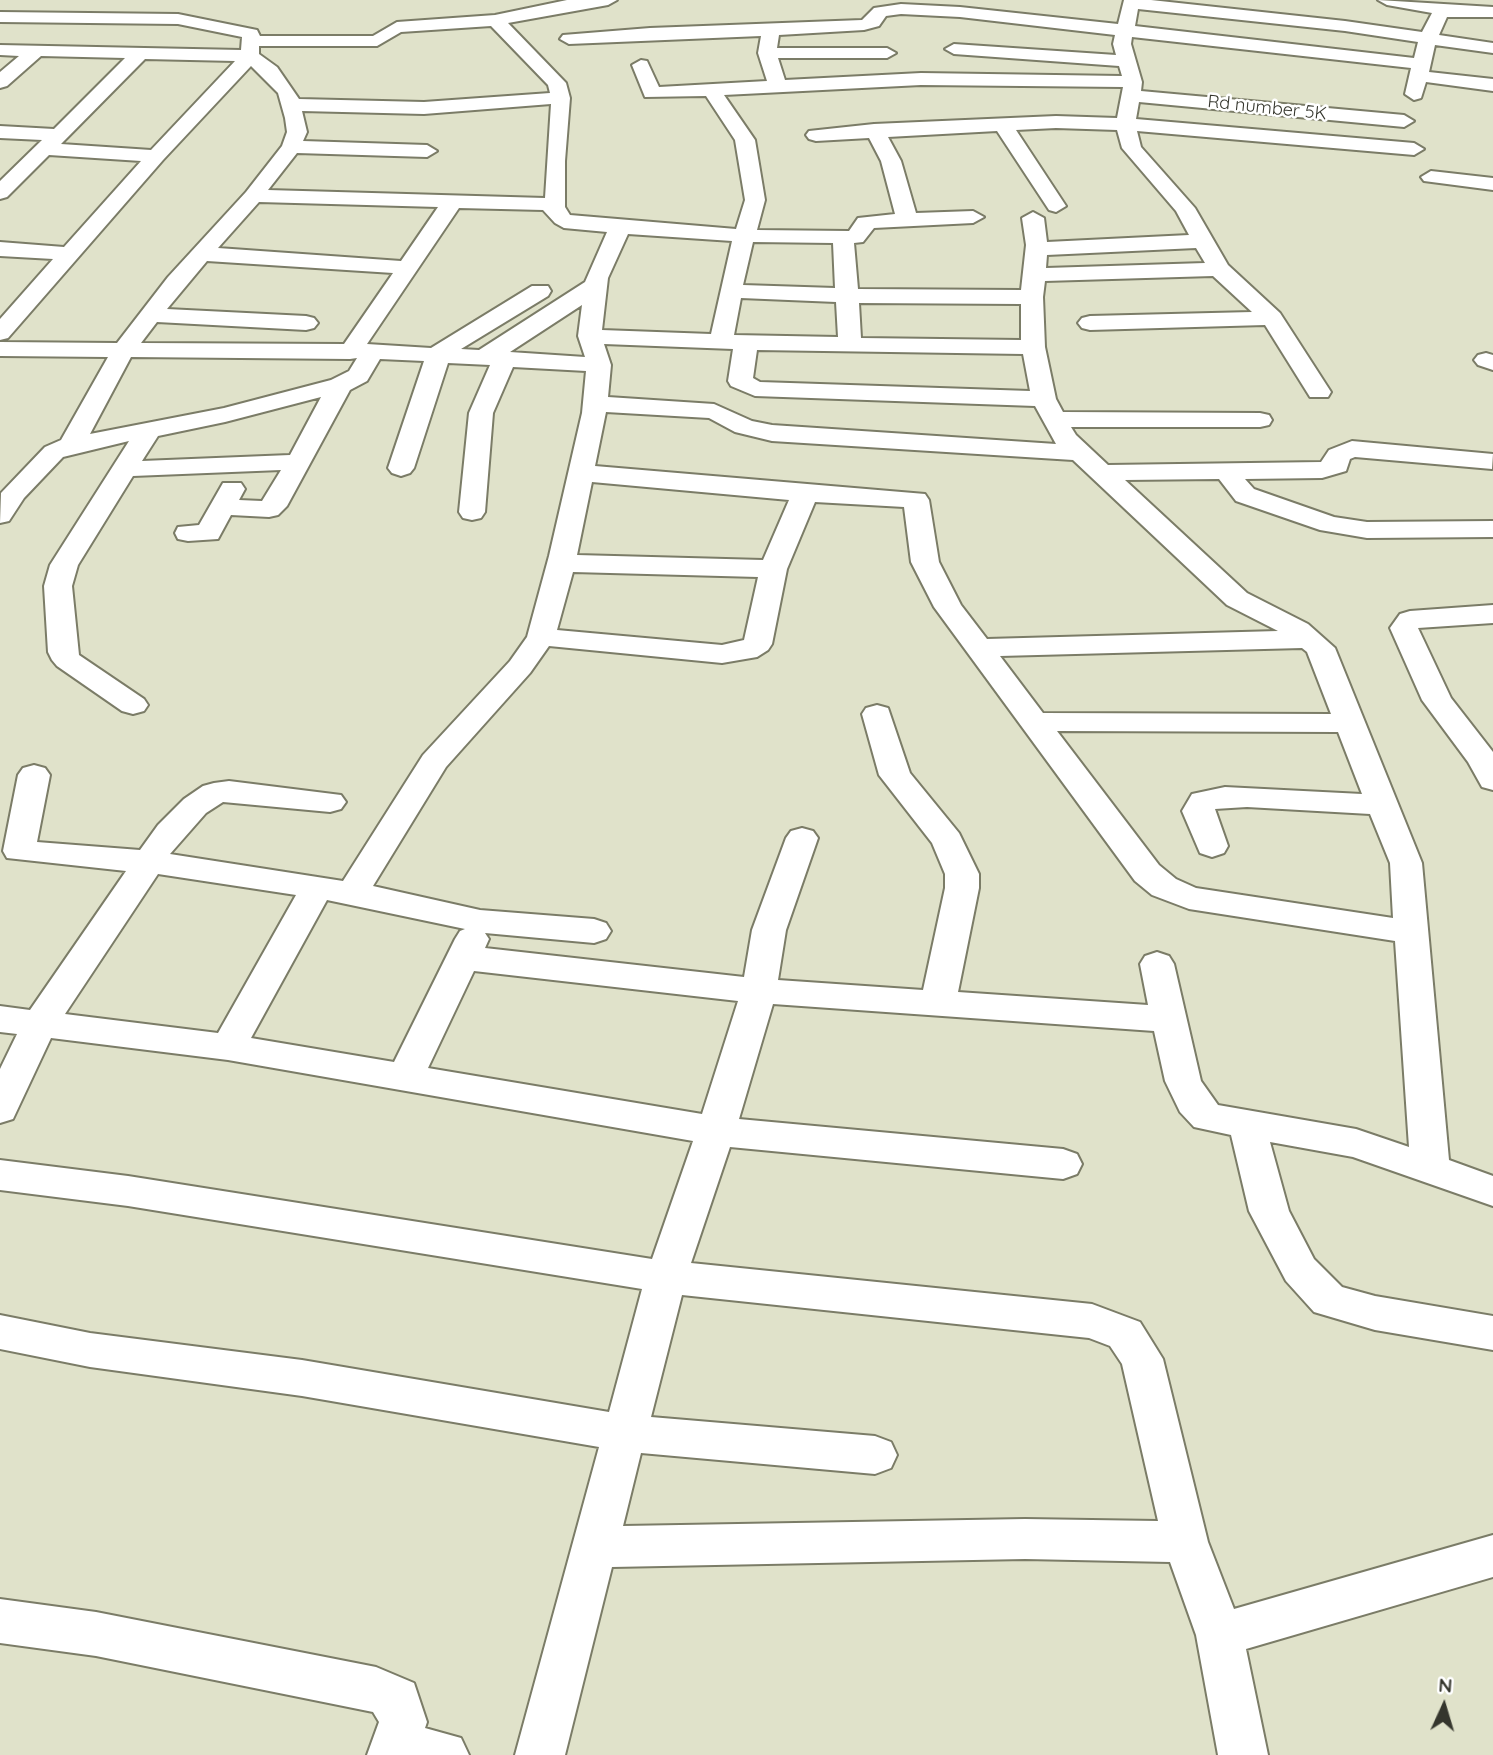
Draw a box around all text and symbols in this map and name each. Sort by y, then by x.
street label: Rd number 5K [1206,91,1328,125]
north arrow [1409,1671,1479,1741]
text: N [1438,1673,1453,1698]

